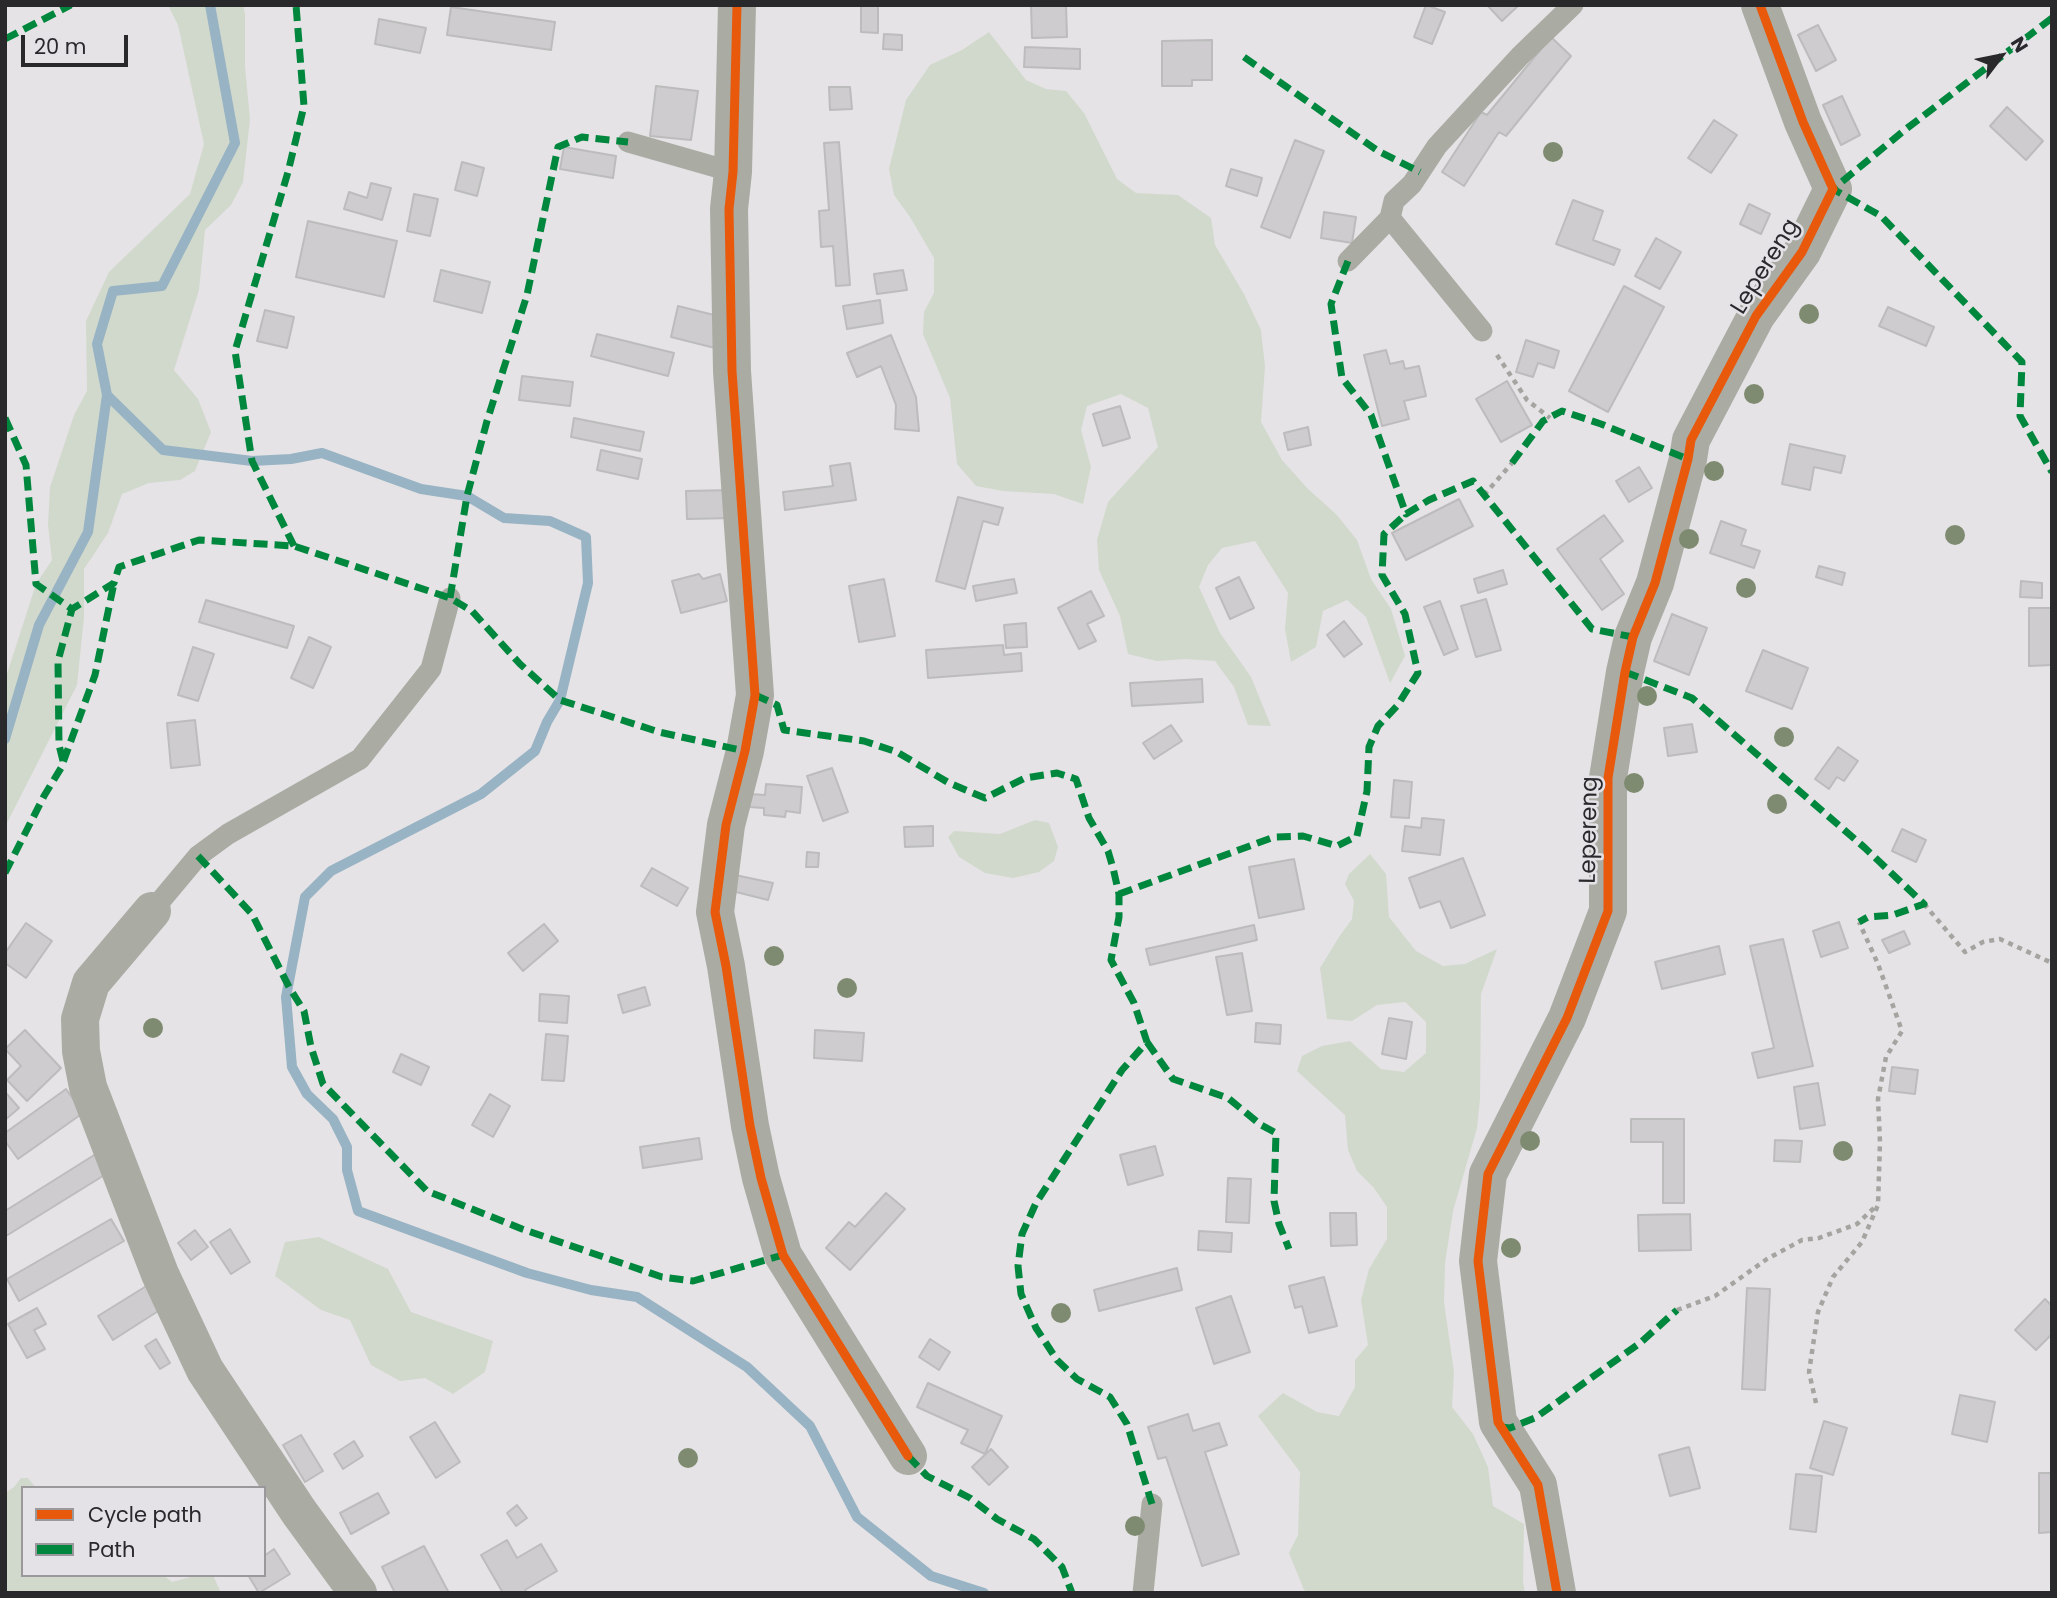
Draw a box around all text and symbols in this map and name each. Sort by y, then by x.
scale bar [24,21,131,65]
north arrow [1966,21,2036,91]
text: N [2004,31,2034,58]
text: 20 m [34,32,87,61]
street label: Lepereng [1726,214,1806,320]
street label: Lepereng [1575,776,1605,884]
legend [21,1486,266,1577]
text: Cycle path [88,1500,202,1529]
text: Path [88,1535,135,1564]

